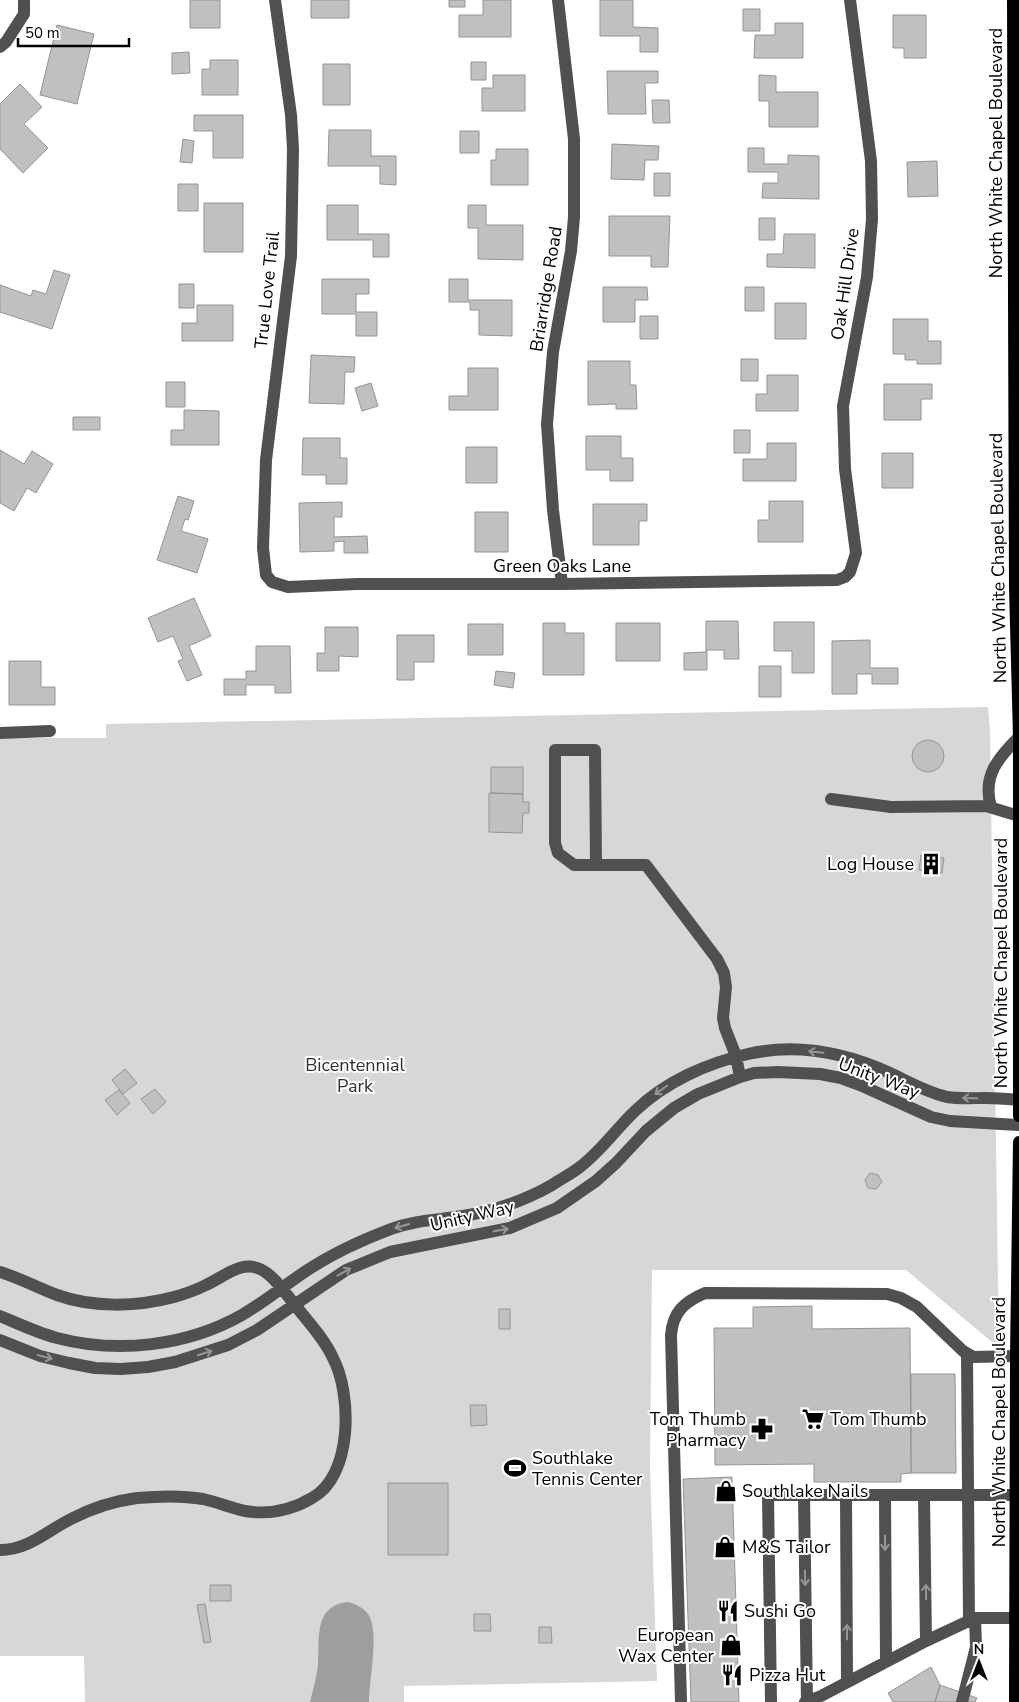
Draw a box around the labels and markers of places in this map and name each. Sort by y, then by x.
building icon: Log House [918,851,944,877]
place label: Log House [827,852,914,876]
supermarket icon: Tom Thumb [800,1406,826,1432]
place label: Tom Thumb Pharmacy [649,1407,747,1452]
place label: Tom Thumb [830,1407,927,1431]
pharmacy icon: Tom Thumb Pharmacy [749,1416,775,1442]
place label: Southlake Tennis Center [532,1446,643,1491]
sports icon: Southlake Tennis Center [502,1455,528,1481]
shop icon: Southlake Nails [713,1478,739,1504]
place label: Southlake Nails [742,1479,868,1503]
shop icon: M&S Tailor [712,1534,738,1560]
place label: M&S Tailor [742,1535,831,1559]
restaurant icon: Sushi Go [715,1598,741,1624]
place label: Sushi Go [744,1599,816,1623]
place label: European Wax Center [618,1623,715,1668]
shop icon: European Wax Center [718,1632,744,1658]
restaurant icon: Pizza Hut [719,1662,745,1688]
place label: Pizza Hut [749,1663,826,1687]

